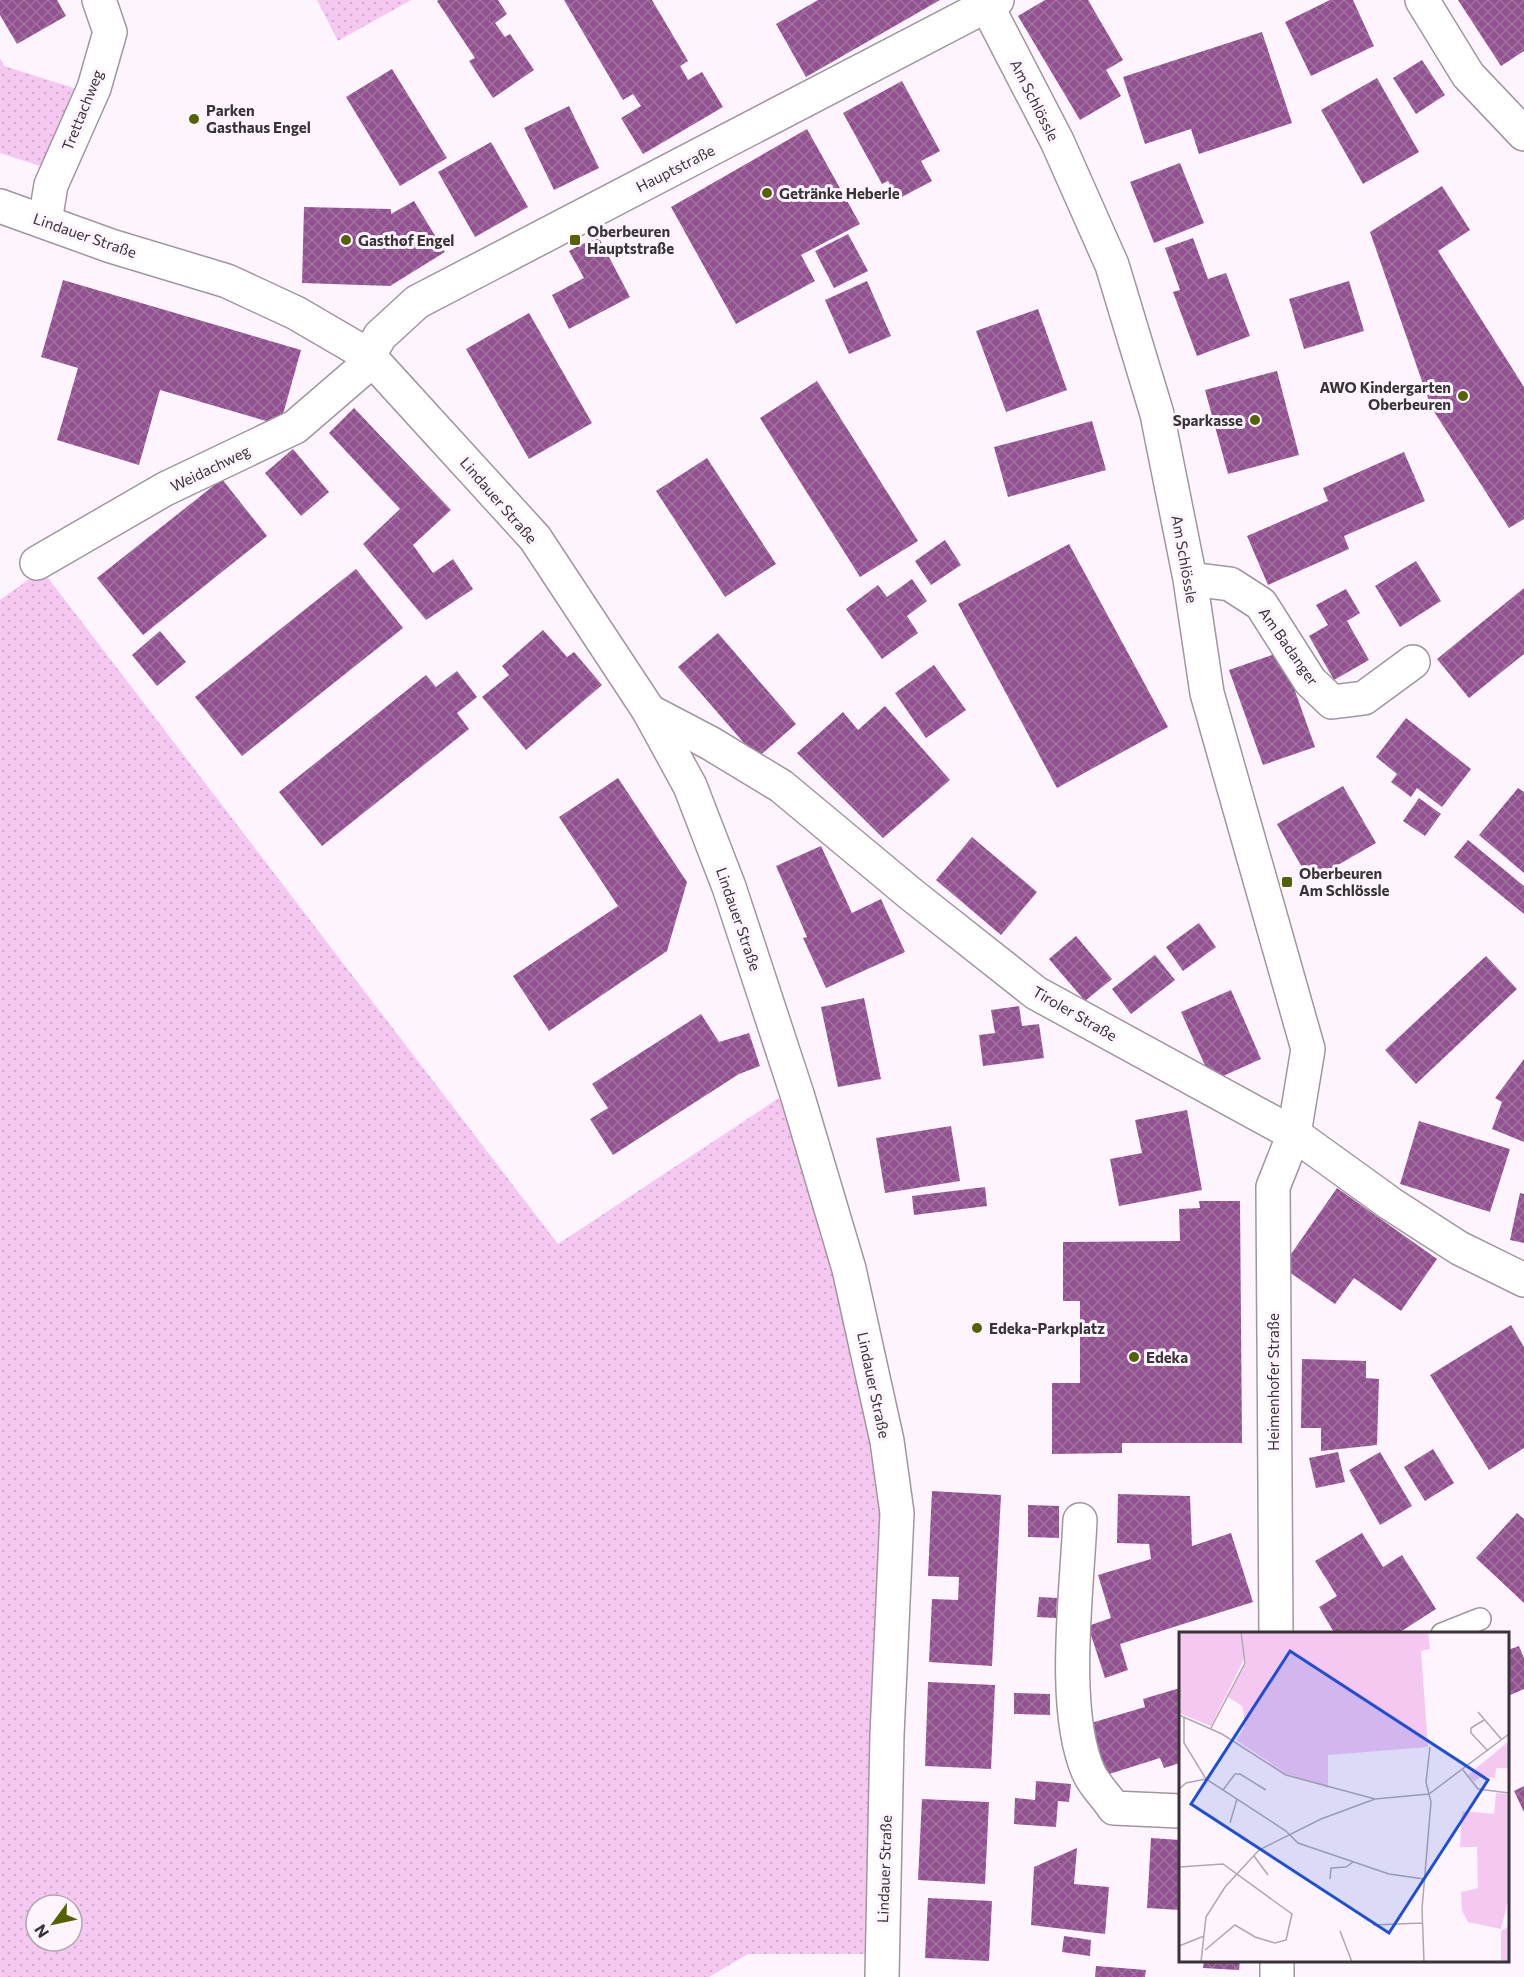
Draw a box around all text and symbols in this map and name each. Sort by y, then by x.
street label: Am Schlössle [1007,56,1063,144]
street label: Trettachweg [58,67,106,153]
place label: Parken Gasthaus Engel [206,101,311,136]
marker: Parken Gasthaus Engel [187,112,201,126]
street label: Hauptstraße [633,140,717,196]
place label: Getränke Heberle [779,184,900,202]
marker: Getränke Heberle [760,186,774,200]
street label: Lindauer Straße [31,209,139,261]
place label: Oberbeuren Hauptstraße [587,222,674,257]
place label: Gasthof Engel [358,231,454,249]
marker: Gasthof Engel [339,233,353,247]
marker: Oberbeuren Hauptstraße [568,233,582,247]
place label: AWO Kindergarten Oberbeuren [1320,378,1451,413]
marker: AWO Kindergarten Oberbeuren [1456,389,1470,403]
place label: Sparkasse [1173,411,1243,429]
marker: Sparkasse [1248,413,1262,427]
street label: Weidachweg [167,441,253,495]
street label: Lindauer Straße [457,453,541,547]
street label: Am Schlössle [1168,514,1202,605]
street label: Am Badanger [1256,604,1322,688]
place label: Oberbeuren Am Schlössle [1299,864,1390,899]
street label: Lindauer Straße [713,865,765,973]
marker: Oberbeuren Am Schlössle [1280,875,1294,889]
street label: Tiroler Straße [1030,982,1120,1044]
street label: Heimenhofer Straße [1264,1313,1282,1451]
place label: Edeka-Parkplatz [989,1319,1105,1337]
marker: Edeka-Parkplatz [970,1321,984,1335]
street label: Lindauer Straße [854,1330,894,1440]
place label: Edeka [1146,1348,1188,1366]
marker: Edeka [1127,1350,1141,1364]
inset map [1179,1632,1509,1962]
street label: Lindauer Straße [873,1815,895,1923]
north arrow [24,1893,84,1953]
text: N [30,1921,52,1942]

